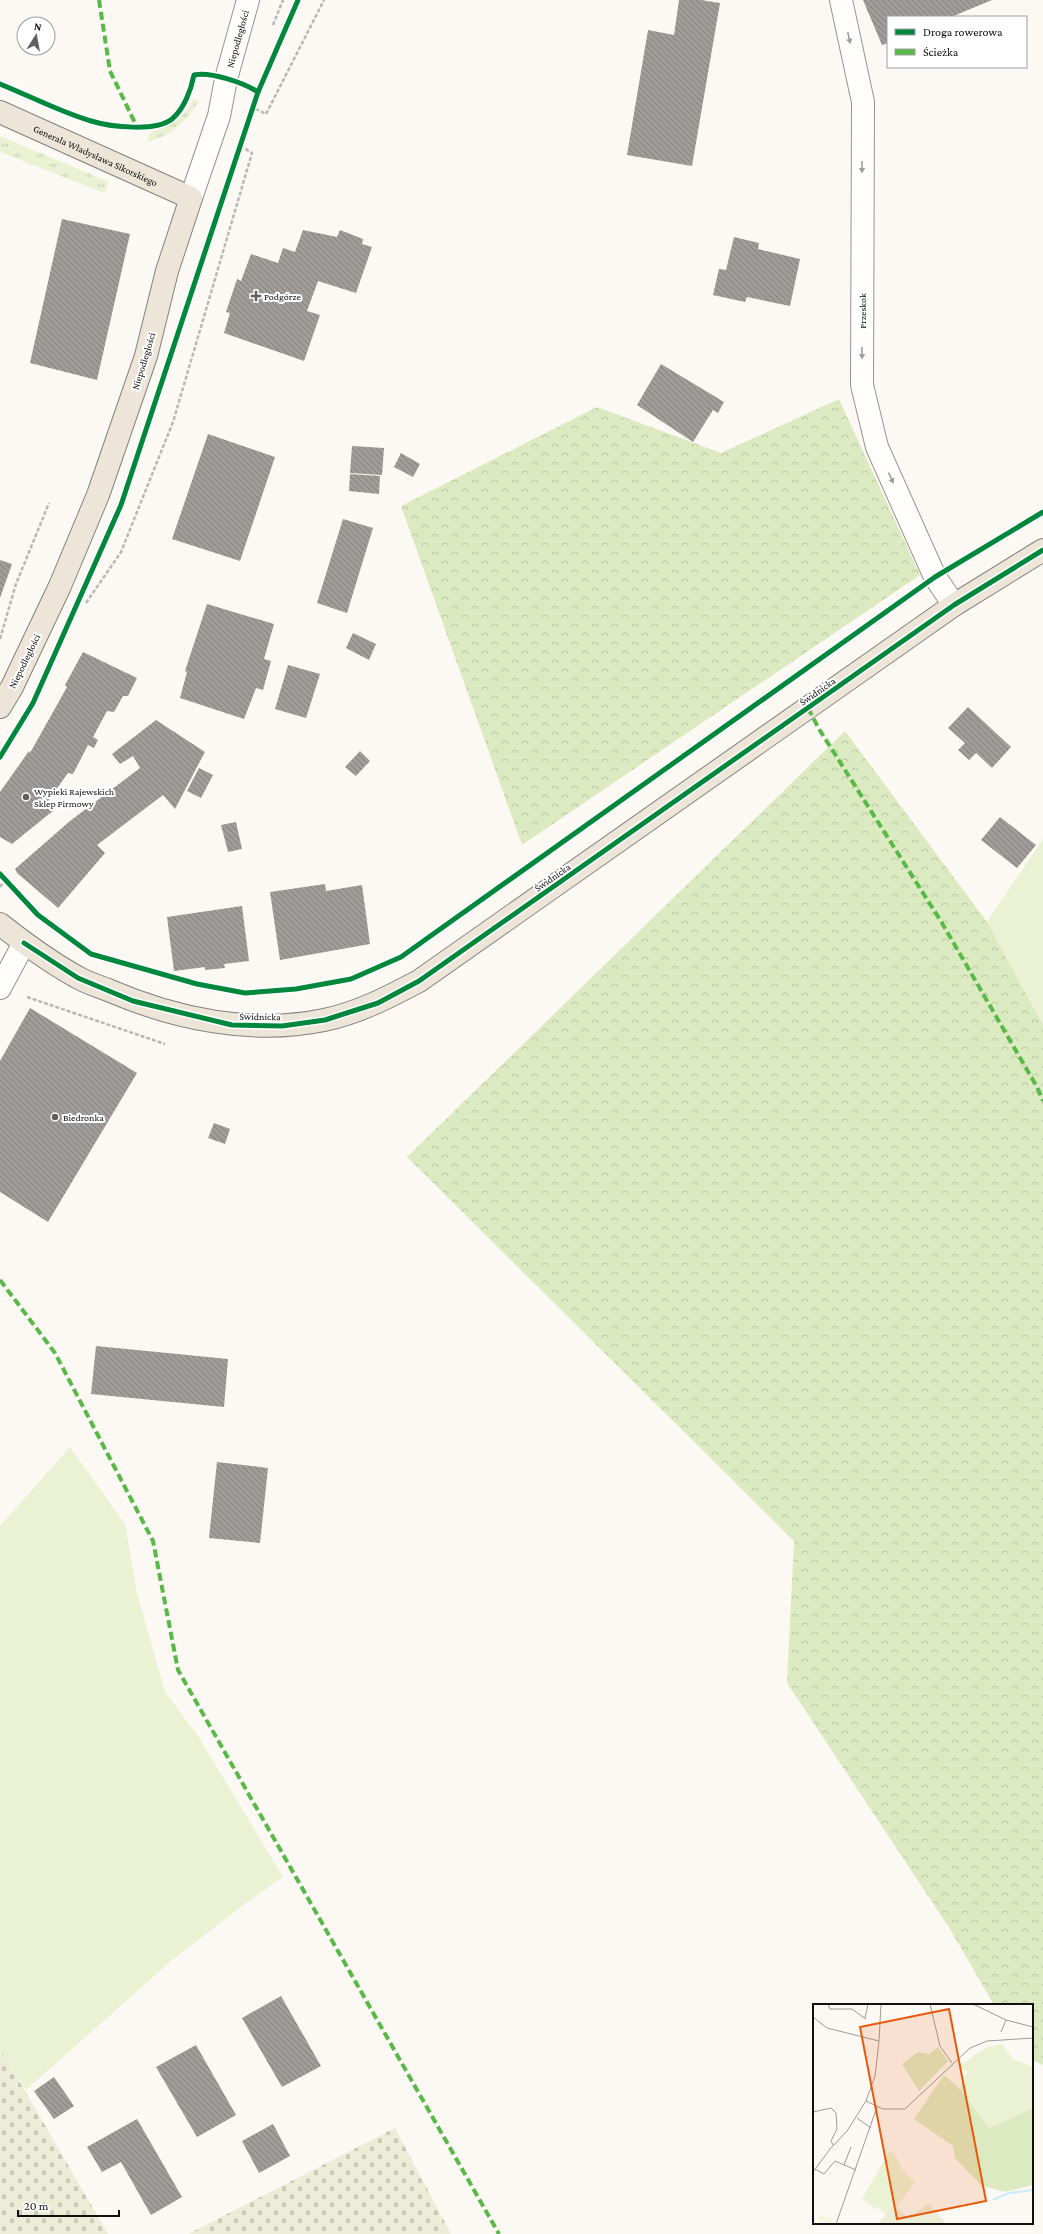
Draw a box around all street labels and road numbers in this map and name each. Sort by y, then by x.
street label: Niepodległości [224,9,251,69]
street label: Generała Władysława Sikorskiego [32,123,159,188]
street label: Przeskok [857,293,868,329]
street label: Niepodległości [130,331,158,391]
street label: Niepodległości [7,632,43,690]
street label: Świdnicka [797,675,838,708]
street label: Świdnicka [532,861,573,894]
street label: Świdnicka [239,1011,281,1022]

